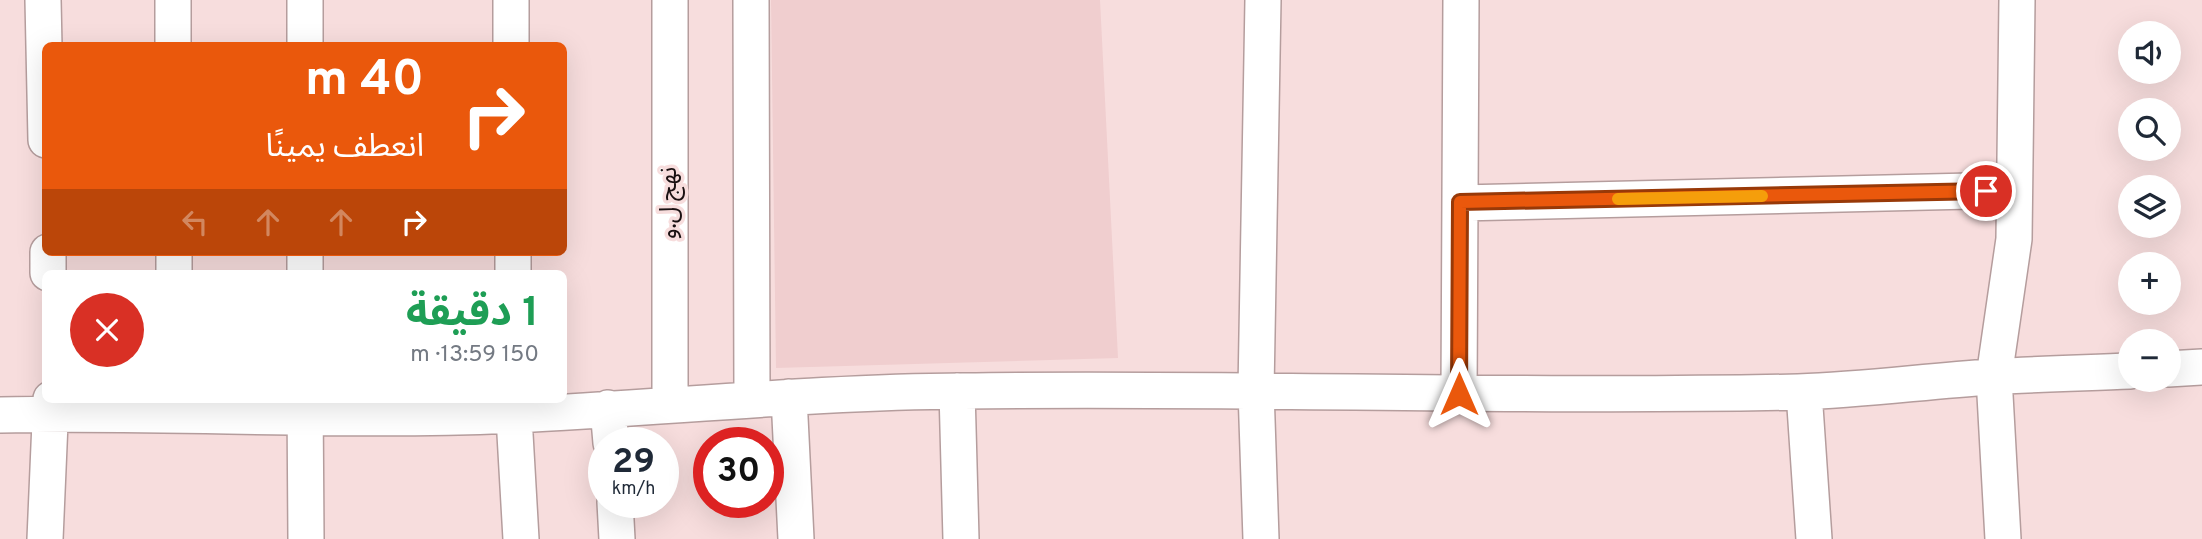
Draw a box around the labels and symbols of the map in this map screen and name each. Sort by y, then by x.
pin [1956,161,2016,221]
street label: نهج ل.و [655,167,685,239]
position arrow [1422,357,1496,431]
speed limit sign: 30 [693,427,784,518]

